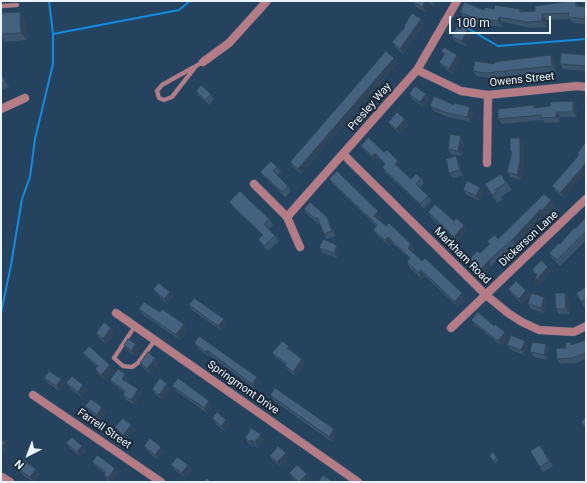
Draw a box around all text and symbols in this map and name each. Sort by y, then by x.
scale bar [451,8,553,34]
text: 100 m [456,16,490,30]
street label: Owens Street [489,70,555,90]
street label: Presley Way [346,80,394,134]
street label: Dickerson Lane [497,209,561,269]
street label: Markham Road [431,225,493,287]
street label: Springmont Drive [205,358,281,418]
street label: Farrell Street [75,406,133,452]
north arrow [8,435,48,475]
text: N [12,457,27,472]

